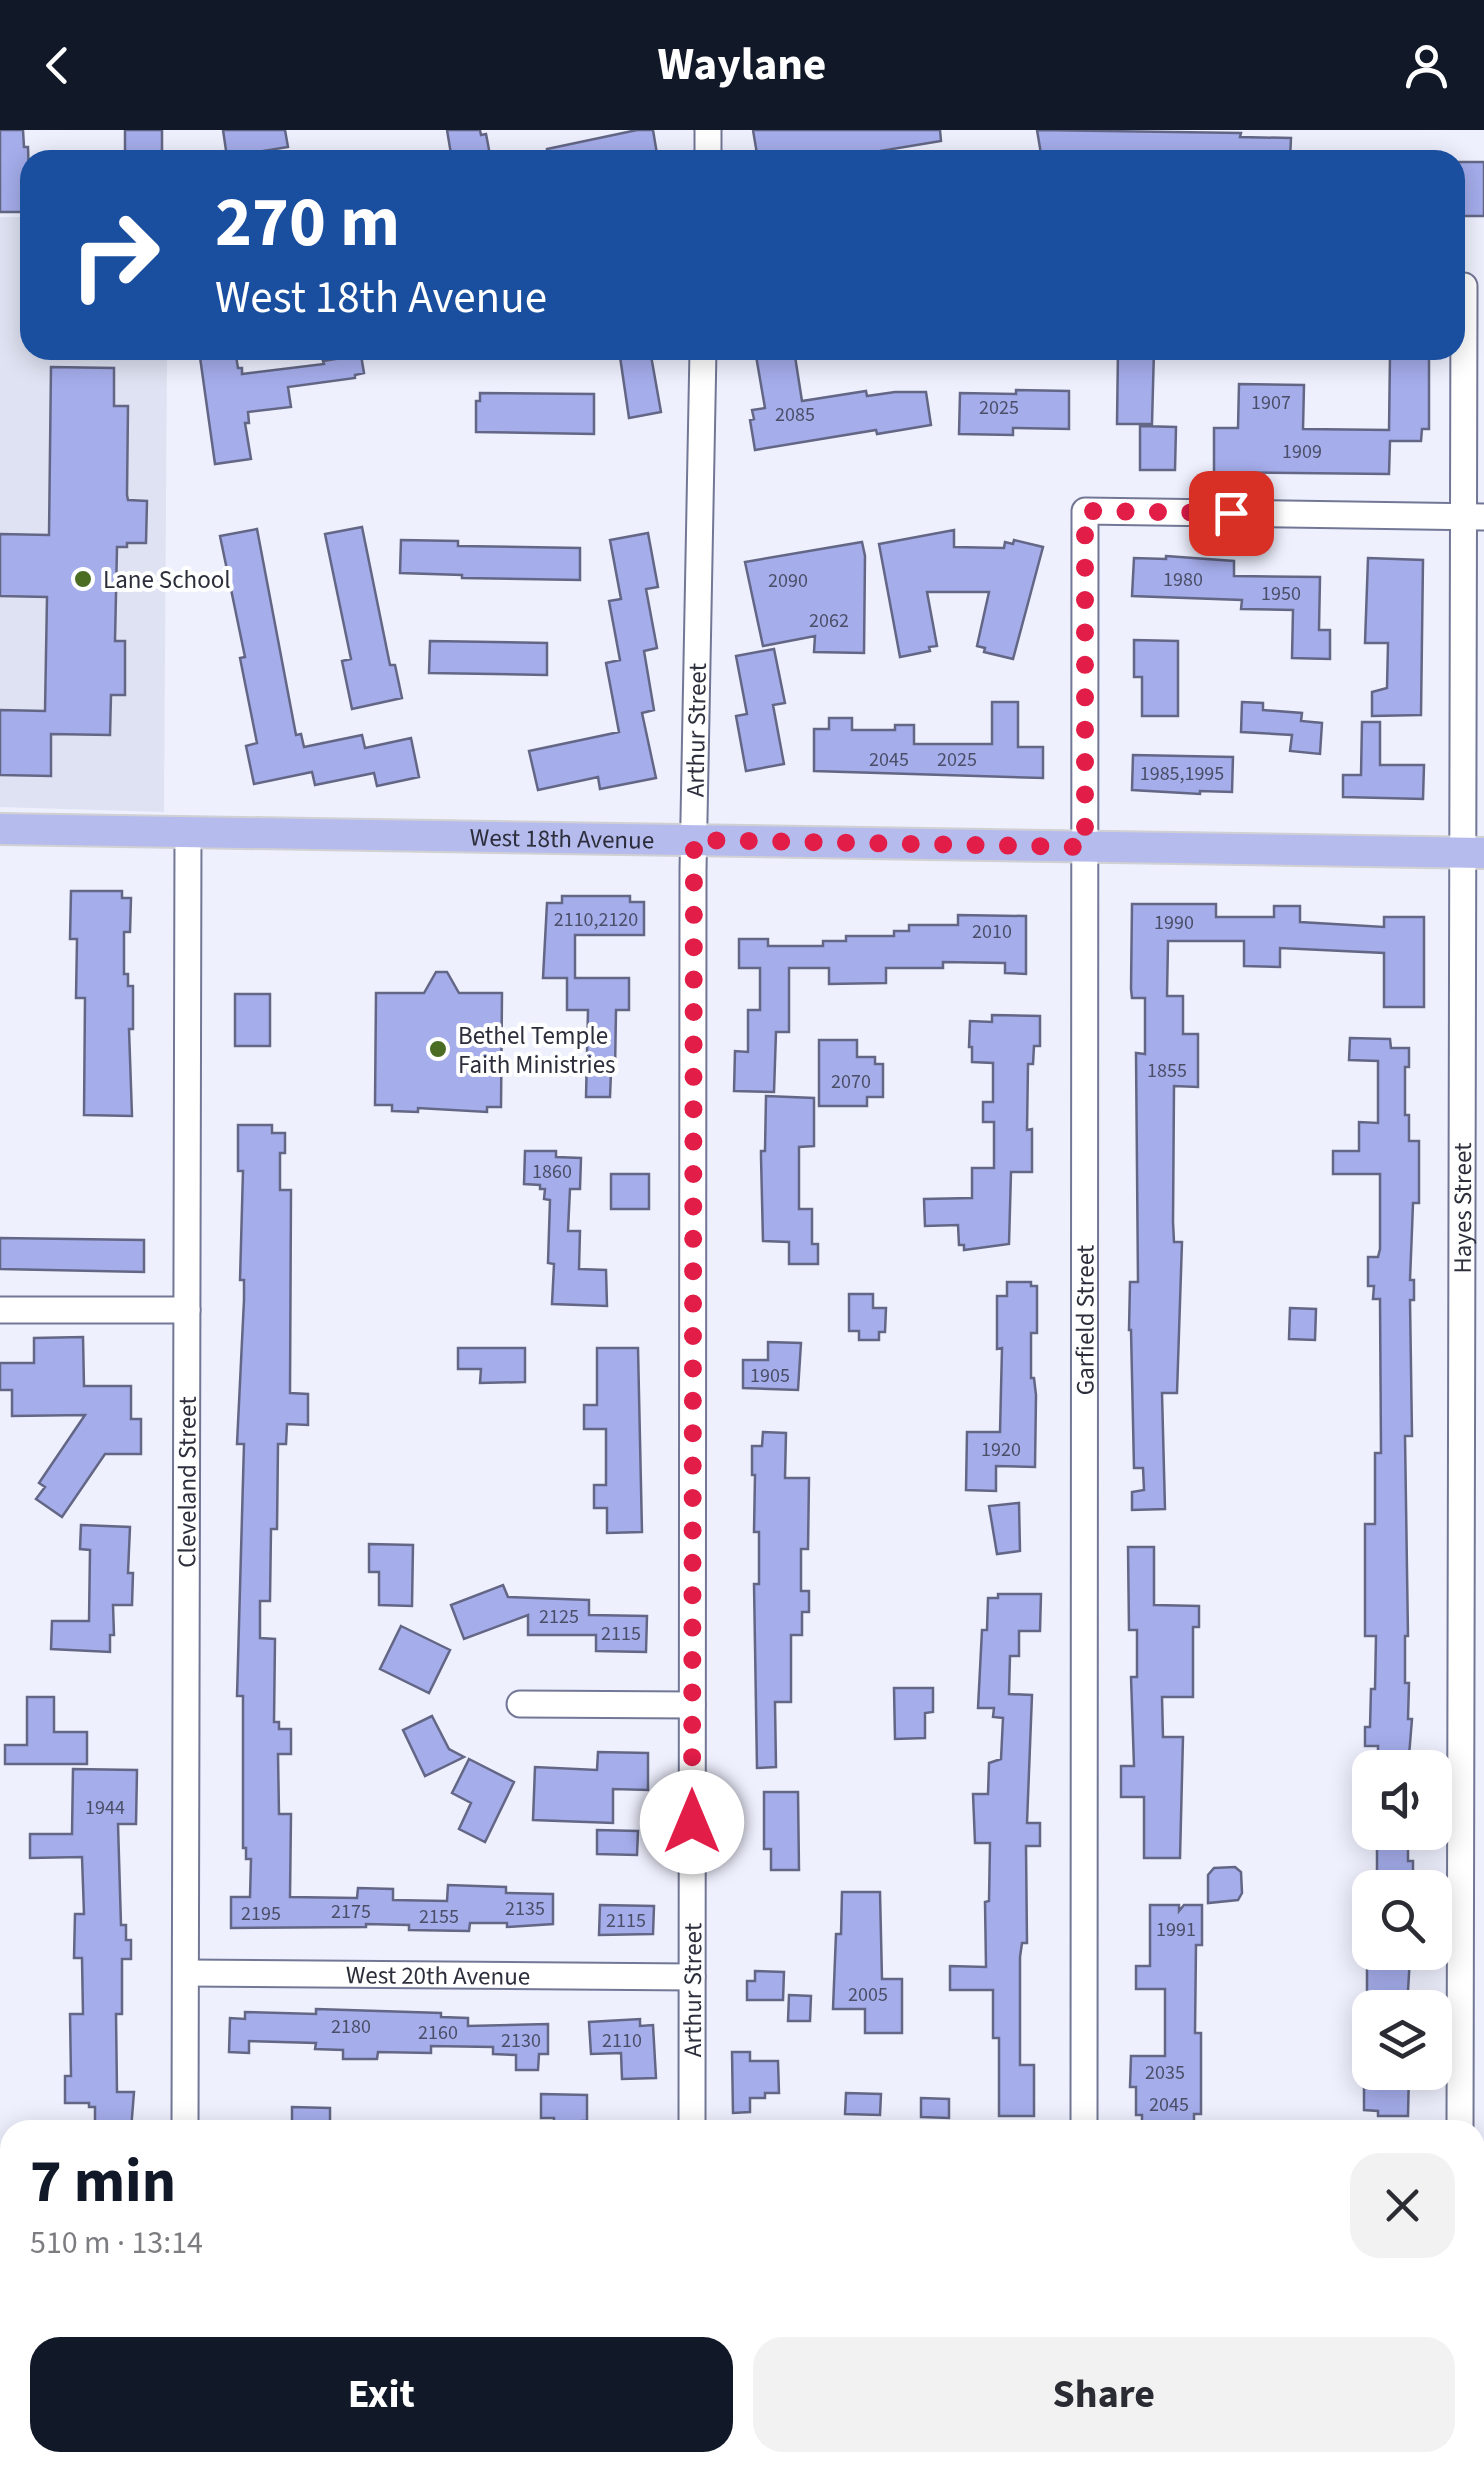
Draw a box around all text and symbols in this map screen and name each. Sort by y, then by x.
text: Waylane [658,33,826,97]
icon: back [30,38,85,93]
icon: person [1399,38,1454,93]
text: 270 m [215,173,400,273]
icon: right [50,190,180,320]
text: West 18th Avenue [215,266,547,330]
house number: 1907 [1251,389,1291,417]
house number: 2025 [979,394,1019,422]
house number: 2085 [775,401,815,429]
house number: 1909 [1282,438,1322,466]
pin [1189,471,1274,556]
icon: arrive [1204,486,1259,541]
place label: Lane School [103,562,231,598]
house number: 1980 [1163,566,1203,594]
house number: 2090 [768,567,808,595]
marker: Lane School [72,568,94,590]
house number: 1950 [1261,580,1301,608]
house number: 2062 [809,607,849,635]
street label: Arthur Street [677,662,716,798]
house number: 2045 [869,746,909,774]
house number: 2025 [937,746,977,774]
house number: 1985,1995 [1140,760,1224,788]
street label: West 18th Avenue [469,820,654,859]
house number: 2110,2120 [554,906,638,934]
house number: 1990 [1154,909,1194,937]
house number: 2010 [972,918,1012,946]
place label: Bethel Temple Faith Ministries [458,1018,616,1083]
marker: Bethel Temple Faith Ministries [427,1038,449,1060]
house number: 1855 [1147,1057,1187,1085]
house number: 2070 [831,1068,871,1096]
street label: Hayes Street [1445,1142,1481,1274]
house number: 1860 [532,1158,572,1186]
street label: Garfield Street [1067,1244,1104,1395]
house number: 1905 [750,1362,790,1390]
street label: Cleveland Street [169,1396,206,1568]
house number: 1920 [981,1436,1021,1464]
house number: 2125 [539,1603,579,1631]
house number: 2115 [601,1620,641,1648]
map controls [1352,1750,1452,2090]
button: sound [1352,1750,1452,1850]
position arrow [640,1770,744,1874]
house number: 1944 [85,1794,125,1822]
button: search [1352,1870,1452,1970]
house number: 2135 [505,1895,545,1923]
house number: 2175 [331,1898,371,1926]
house number: 2195 [241,1900,281,1928]
house number: 2155 [419,1903,459,1931]
house number: 2115 [606,1907,646,1935]
house number: 1991 [1156,1916,1196,1944]
street label: Arthur Street [675,1922,711,2057]
street label: West 20th Avenue [346,1957,530,1995]
house number: 2005 [848,1981,888,2009]
button: layers [1352,1990,1452,2090]
house number: 2180 [331,2013,371,2041]
house number: 2160 [418,2019,458,2047]
house number: 2130 [501,2027,541,2055]
house number: 2110 [602,2027,642,2055]
house number: 2035 [1145,2059,1185,2087]
house number: 2045 [1149,2091,1189,2119]
text: 7 min [30,2140,176,2225]
button: close [1350,2153,1455,2258]
text: 510 m · 13:14 [30,2220,203,2266]
button: Exit [30,2337,733,2452]
button: Share [753,2337,1455,2452]

